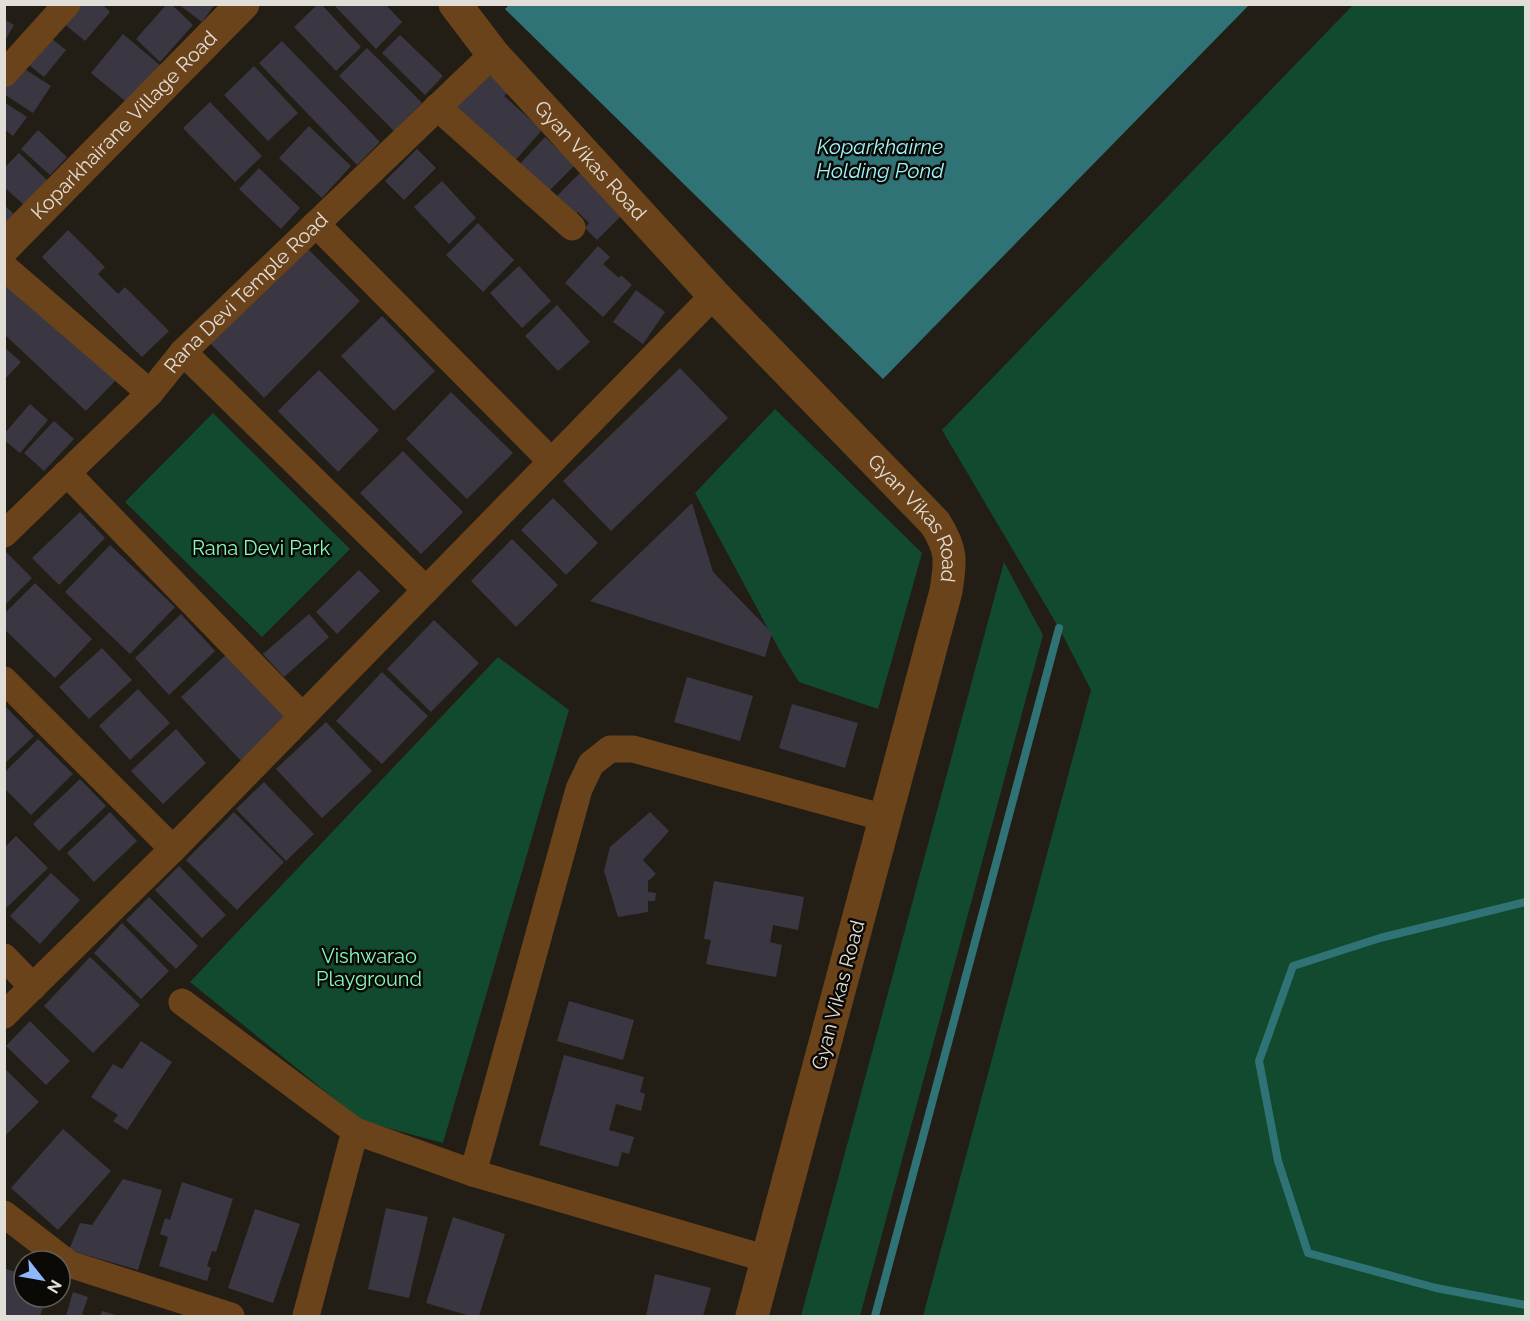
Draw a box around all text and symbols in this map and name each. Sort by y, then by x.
street label: Koparkhairane Village Road [26,26,222,224]
street label: Gyan Vikas Road [530,95,651,225]
water label: Koparkhairne Holding Pond [816,134,944,183]
street label: Rana Devi Temple Road [159,207,333,378]
street label: Gyan Vikas Road [863,449,961,584]
park label: Rana Devi Park [192,536,330,560]
street label: Gyan Vikas Road [807,918,869,1072]
park label: Vishwarao Playground [316,944,422,991]
north arrow [12,1249,72,1309]
text: N [43,1276,66,1297]

